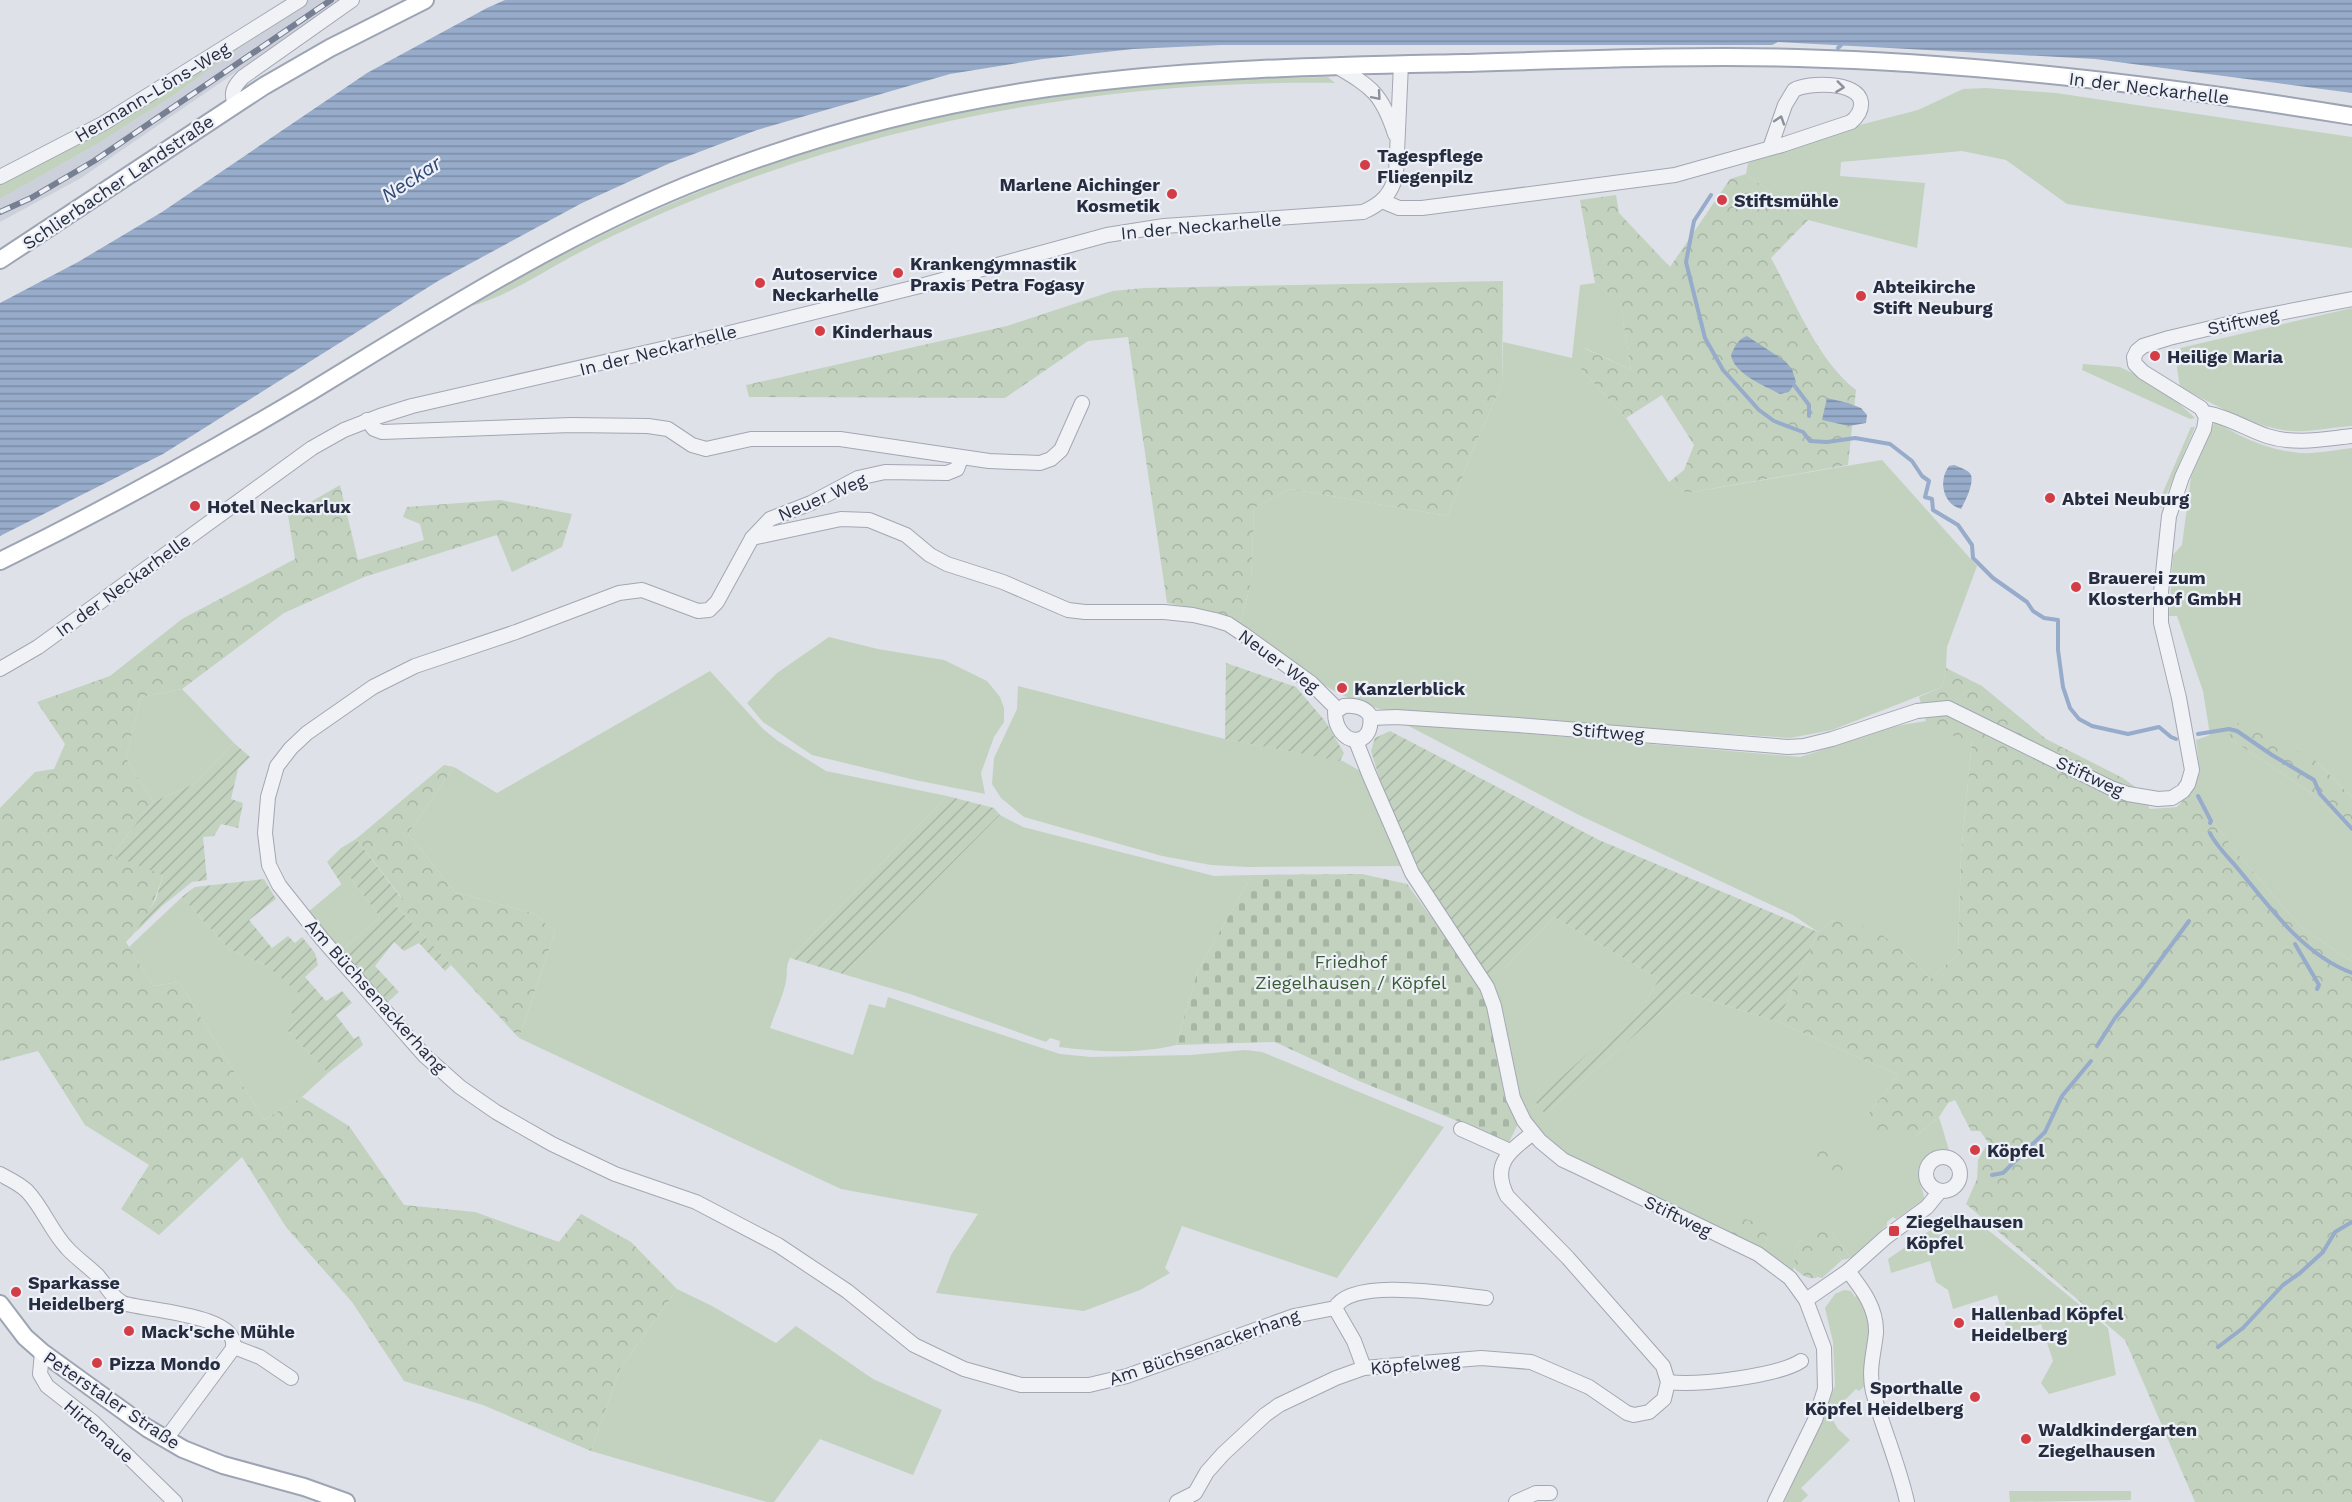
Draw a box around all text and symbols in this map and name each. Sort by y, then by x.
street label: Hermann-Löns-Weg [71,37,234,147]
street label: In der Neckarhelle [2068,68,2230,108]
one-way arrow [1836,81,1845,93]
one-way arrow [1370,89,1381,100]
street label: Schlierbacher Landstraße [18,110,218,254]
one-way arrow [1772,115,1785,126]
place label: Tagespflege Fliegenpilz [1377,145,1483,187]
water label: Neckar [376,150,447,207]
marker: Tagespflege Fliegenpilz [1358,158,1372,172]
place label: Marlene Aichinger Kosmetik [999,174,1161,216]
marker: Marlene Aichinger Kosmetik [1165,187,1179,201]
place label: Stiftsmühle [1734,190,1839,211]
marker: Stiftsmühle [1715,193,1729,207]
street label: In der Neckarhelle [1120,209,1282,243]
place label: Krankengymnastik Praxis Petra Fogasy [910,253,1085,295]
place label: Autoservice Neckarhelle [772,263,879,305]
marker: Krankengymnastik Praxis Petra Fogasy [891,266,905,280]
marker: Autoservice Neckarhelle [753,276,767,290]
place label: Abteikirche Stift Neuburg [1873,276,1993,318]
marker: Abteikirche Stift Neuburg [1854,289,1868,303]
street label: Stiftweg [2205,303,2281,339]
street label: In der Neckarhelle [577,320,739,380]
place label: Kinderhaus [832,321,933,342]
marker: Kinderhaus [813,324,827,338]
place label: Heilige Maria [2167,346,2283,367]
marker: Heilige Maria [2148,349,2162,363]
street label: Neuer Weg [775,469,870,525]
place label: Abtei Neuburg [2062,488,2190,509]
marker: Abtei Neuburg [2043,491,2057,505]
place label: Hotel Neckarlux [207,496,351,517]
marker: Hotel Neckarlux [188,499,202,513]
street label: In der Neckarhelle [52,529,194,641]
place label: Brauerei zum Klosterhof GmbH [2088,567,2242,609]
marker: Brauerei zum Klosterhof GmbH [2069,580,2083,594]
street label: Neuer Weg [1235,625,1324,697]
place label: Kanzlerblick [1354,678,1466,699]
marker: Kanzlerblick [1335,681,1349,695]
street label: Stiftweg [1571,718,1645,746]
street label: Stiftweg [2053,751,2128,801]
street label: Am Büchsenackerhang [301,915,451,1078]
park label: Friedhof Ziegelhausen / Köpfel [1255,951,1447,993]
place label: Köpfel [1987,1140,2045,1161]
marker: Köpfel [1968,1143,1982,1157]
street label: Stiftweg [1641,1191,1715,1241]
place label: Ziegelhausen Köpfel [1906,1211,2023,1253]
marker: Ziegelhausen Köpfel [1887,1224,1901,1238]
place label: Sparkasse Heidelberg [28,1272,125,1314]
marker: Sparkasse Heidelberg [9,1285,23,1299]
place label: Hallenbad Köpfel Heidelberg [1971,1303,2124,1345]
street label: Am Büchsenackerhang [1106,1304,1302,1390]
marker: Hallenbad Köpfel Heidelberg [1952,1316,1966,1330]
place label: Mack'sche Mühle [141,1321,295,1342]
marker: Mack'sche Mühle [122,1324,136,1338]
street label: Peterstaler Straße [40,1347,184,1453]
street label: Köpfelweg [1369,1350,1461,1378]
place label: Pizza Mondo [109,1353,221,1374]
marker: Pizza Mondo [90,1356,104,1370]
place label: Sporthalle Köpfel Heidelberg [1805,1377,1964,1419]
marker: Sporthalle Köpfel Heidelberg [1968,1390,1982,1404]
street label: Hirtenaue [60,1395,138,1467]
place label: Waldkindergarten Ziegelhausen [2038,1419,2197,1461]
marker: Waldkindergarten Ziegelhausen [2019,1432,2033,1446]

